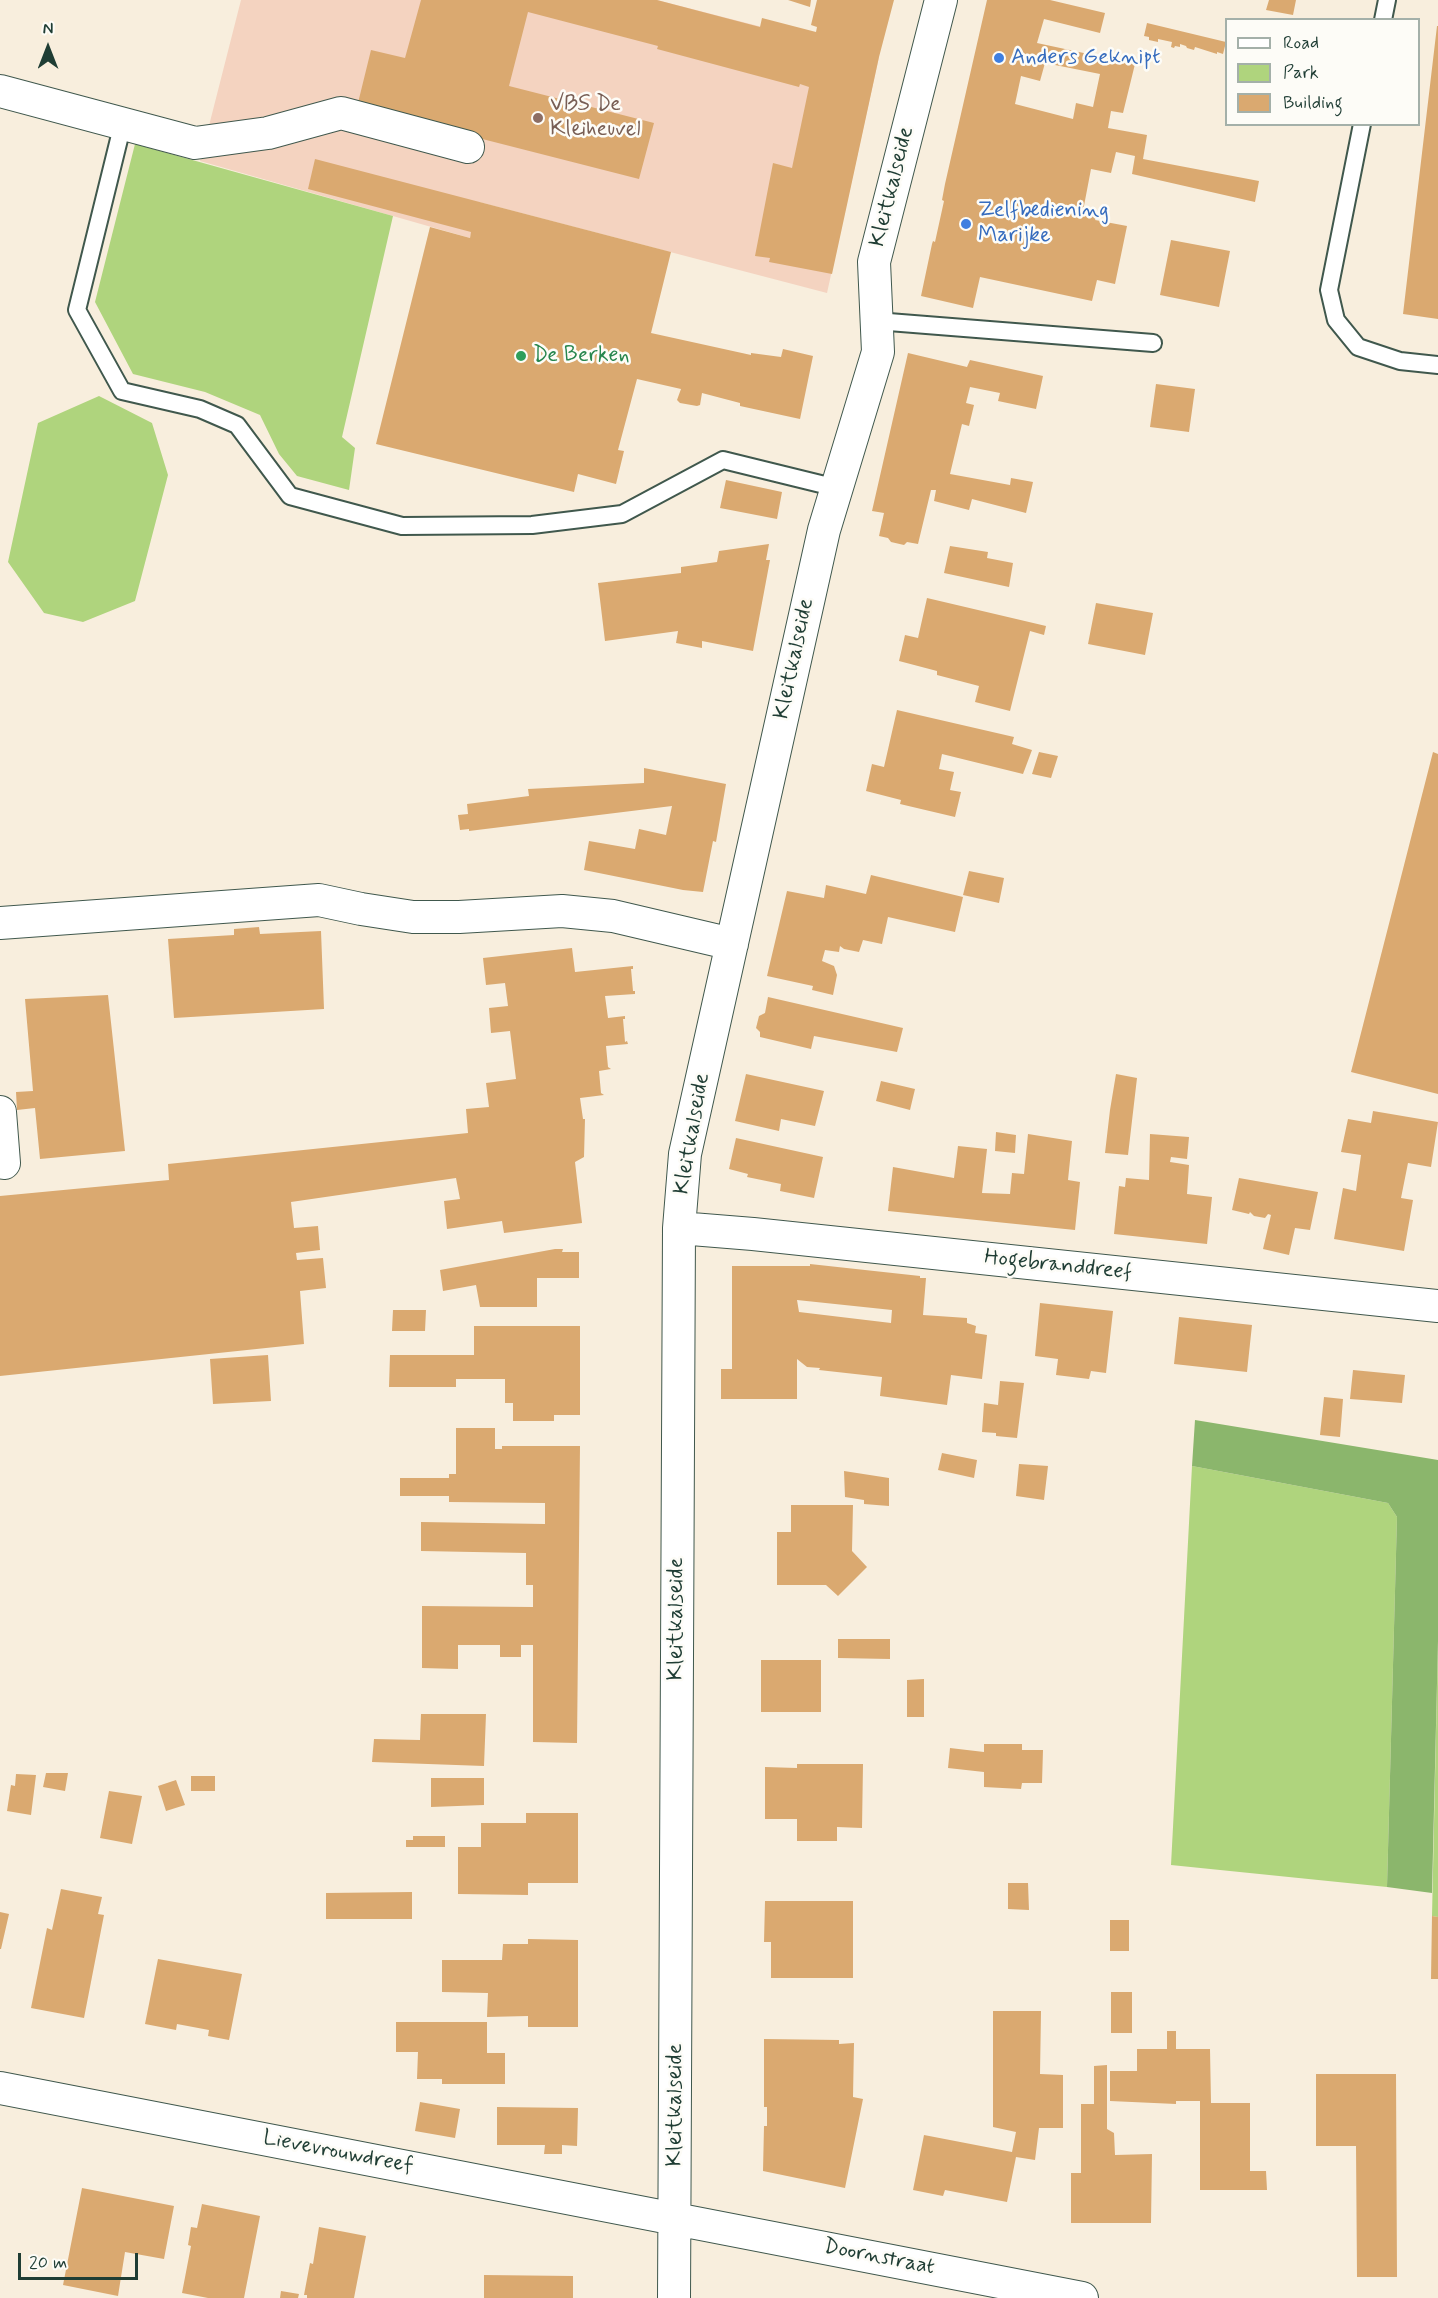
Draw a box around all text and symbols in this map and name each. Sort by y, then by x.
north arrow [18,18,78,78]
legend [1225,18,1420,126]
text: N [43,19,53,40]
text: Road [1283,31,1319,55]
place label: Anders Geknipt [1011,45,1161,71]
marker: Anders Geknipt [992,51,1006,65]
text: Park [1283,61,1319,85]
text: Building [1283,91,1343,115]
place label: VBS De Kleiheuvel [550,92,641,144]
marker: VBS De Kleiheuvel [531,111,545,125]
street label: Kleitkalseide [865,124,921,250]
place label: Zelfbediening Marijke [978,198,1109,249]
marker: Zelfbediening Marijke [959,217,973,231]
place label: De Berken [533,343,630,369]
marker: De Berken [514,349,528,363]
street label: Kleitkalseide [769,596,821,722]
street label: Kleitkalseide [669,1071,717,1197]
street label: Hogebranddreef [983,1245,1133,1287]
street label: Kleitkalseide [664,1558,690,1680]
street label: Kleitkalseide [663,2044,689,2166]
street label: Lievevrouwdreef [261,2125,415,2181]
street label: Doornstraat [821,2234,937,2282]
scale bar [21,2241,141,2279]
text: 20 m [29,2251,67,2275]

